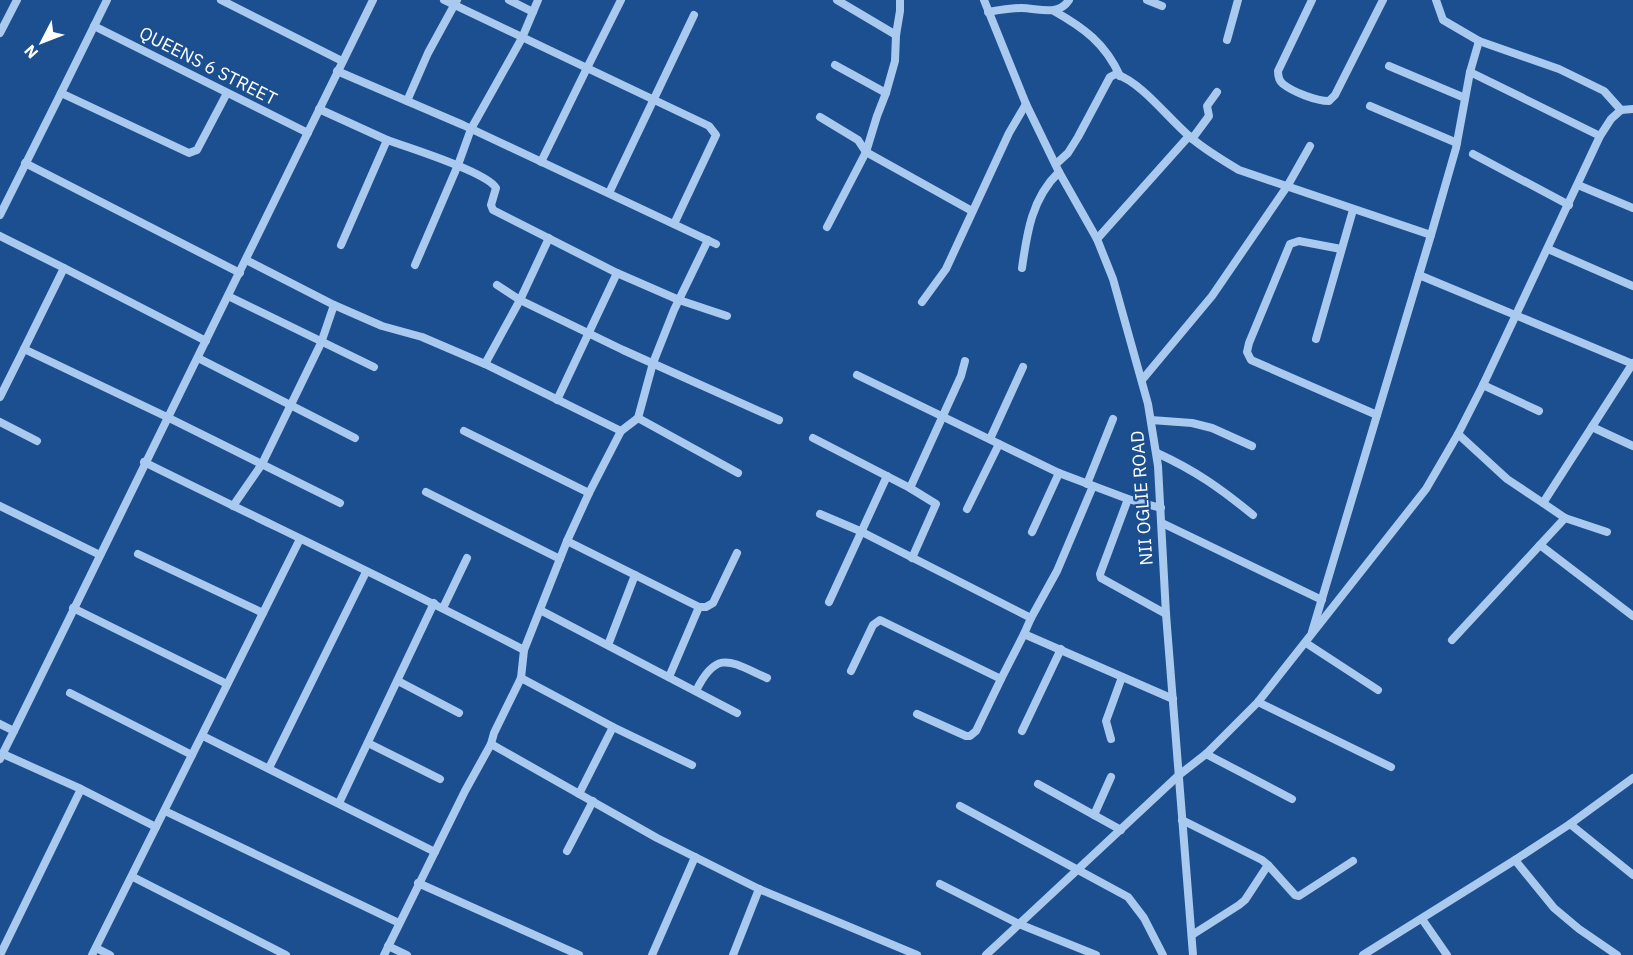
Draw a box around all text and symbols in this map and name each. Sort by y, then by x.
north arrow [12,12,72,72]
street label: QUEENS 6 STREET [135,21,281,110]
text: N [20,41,42,63]
street label: NII OGLIE ROAD [1125,430,1158,566]

